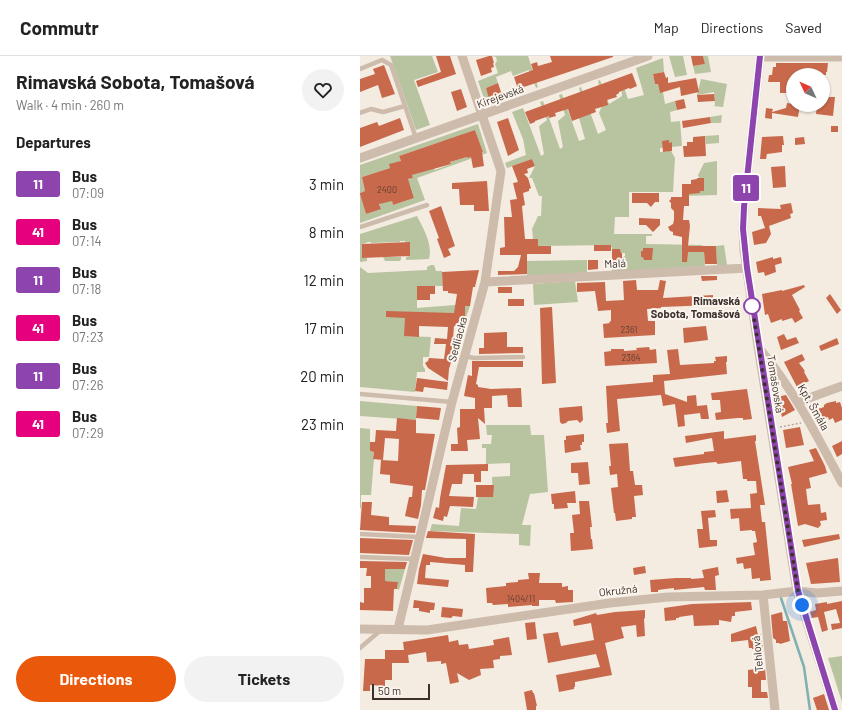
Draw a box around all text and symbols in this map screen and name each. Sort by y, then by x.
text: Commutr [20,16,99,39]
text: Map [654,19,679,36]
text: Directions [701,19,763,36]
text: Saved [785,19,822,36]
north arrow [786,68,830,112]
map controls [786,68,830,112]
button: heart [302,69,344,111]
text: Rimavská Sobota, Tomašová [16,70,254,93]
street label: Kirejevská [475,82,525,110]
text: Walk · 4 min · 260 m [16,97,124,113]
text: Departures [16,133,91,151]
text: Bus [72,167,97,185]
text: 11 [33,175,43,192]
text: 3 min [309,175,344,193]
line badge: 11 [728,175,764,201]
text: 11 [741,179,751,196]
house number: 2400 [377,184,397,195]
text: 07:09 [72,185,104,201]
text: Bus [72,215,97,233]
text: 41 [32,223,44,240]
text: 8 min [309,223,344,241]
text: 07:14 [72,233,102,249]
street label: Malá [604,256,626,270]
text: Bus [72,263,97,281]
text: 11 [33,271,43,288]
text: 12 min [303,271,344,289]
text: 07:18 [72,281,101,297]
place label: Rimavská Sobota, Tomašová [651,294,740,320]
marker: Rimavská Sobota, Tomašová [743,297,761,315]
text: Bus [72,311,97,329]
street label: Sedliacka [445,315,469,363]
text: 41 [32,319,44,336]
text: 17 min [304,319,344,337]
house number: 2361 [620,324,638,335]
text: 07:23 [72,329,104,345]
house number: 2364 [622,352,641,363]
street label: Tomašovská [765,354,787,414]
text: Bus [72,359,97,377]
text: 11 [33,367,43,384]
text: 20 min [300,367,344,385]
text: 07:26 [72,377,104,393]
street label: Kpt. Šmála [796,382,832,432]
text: Bus [72,407,97,425]
text: 41 [32,415,44,432]
text: 23 min [301,415,344,433]
text: 07:29 [72,425,104,441]
street label: Okružná [598,582,638,598]
house number: 1404/11 [507,593,535,604]
your location [792,595,812,615]
street label: Tehlová [749,635,765,673]
button: Directions [16,656,176,702]
button: Tickets [184,656,344,702]
scale bar [372,682,430,701]
text: 50 m [378,684,401,697]

